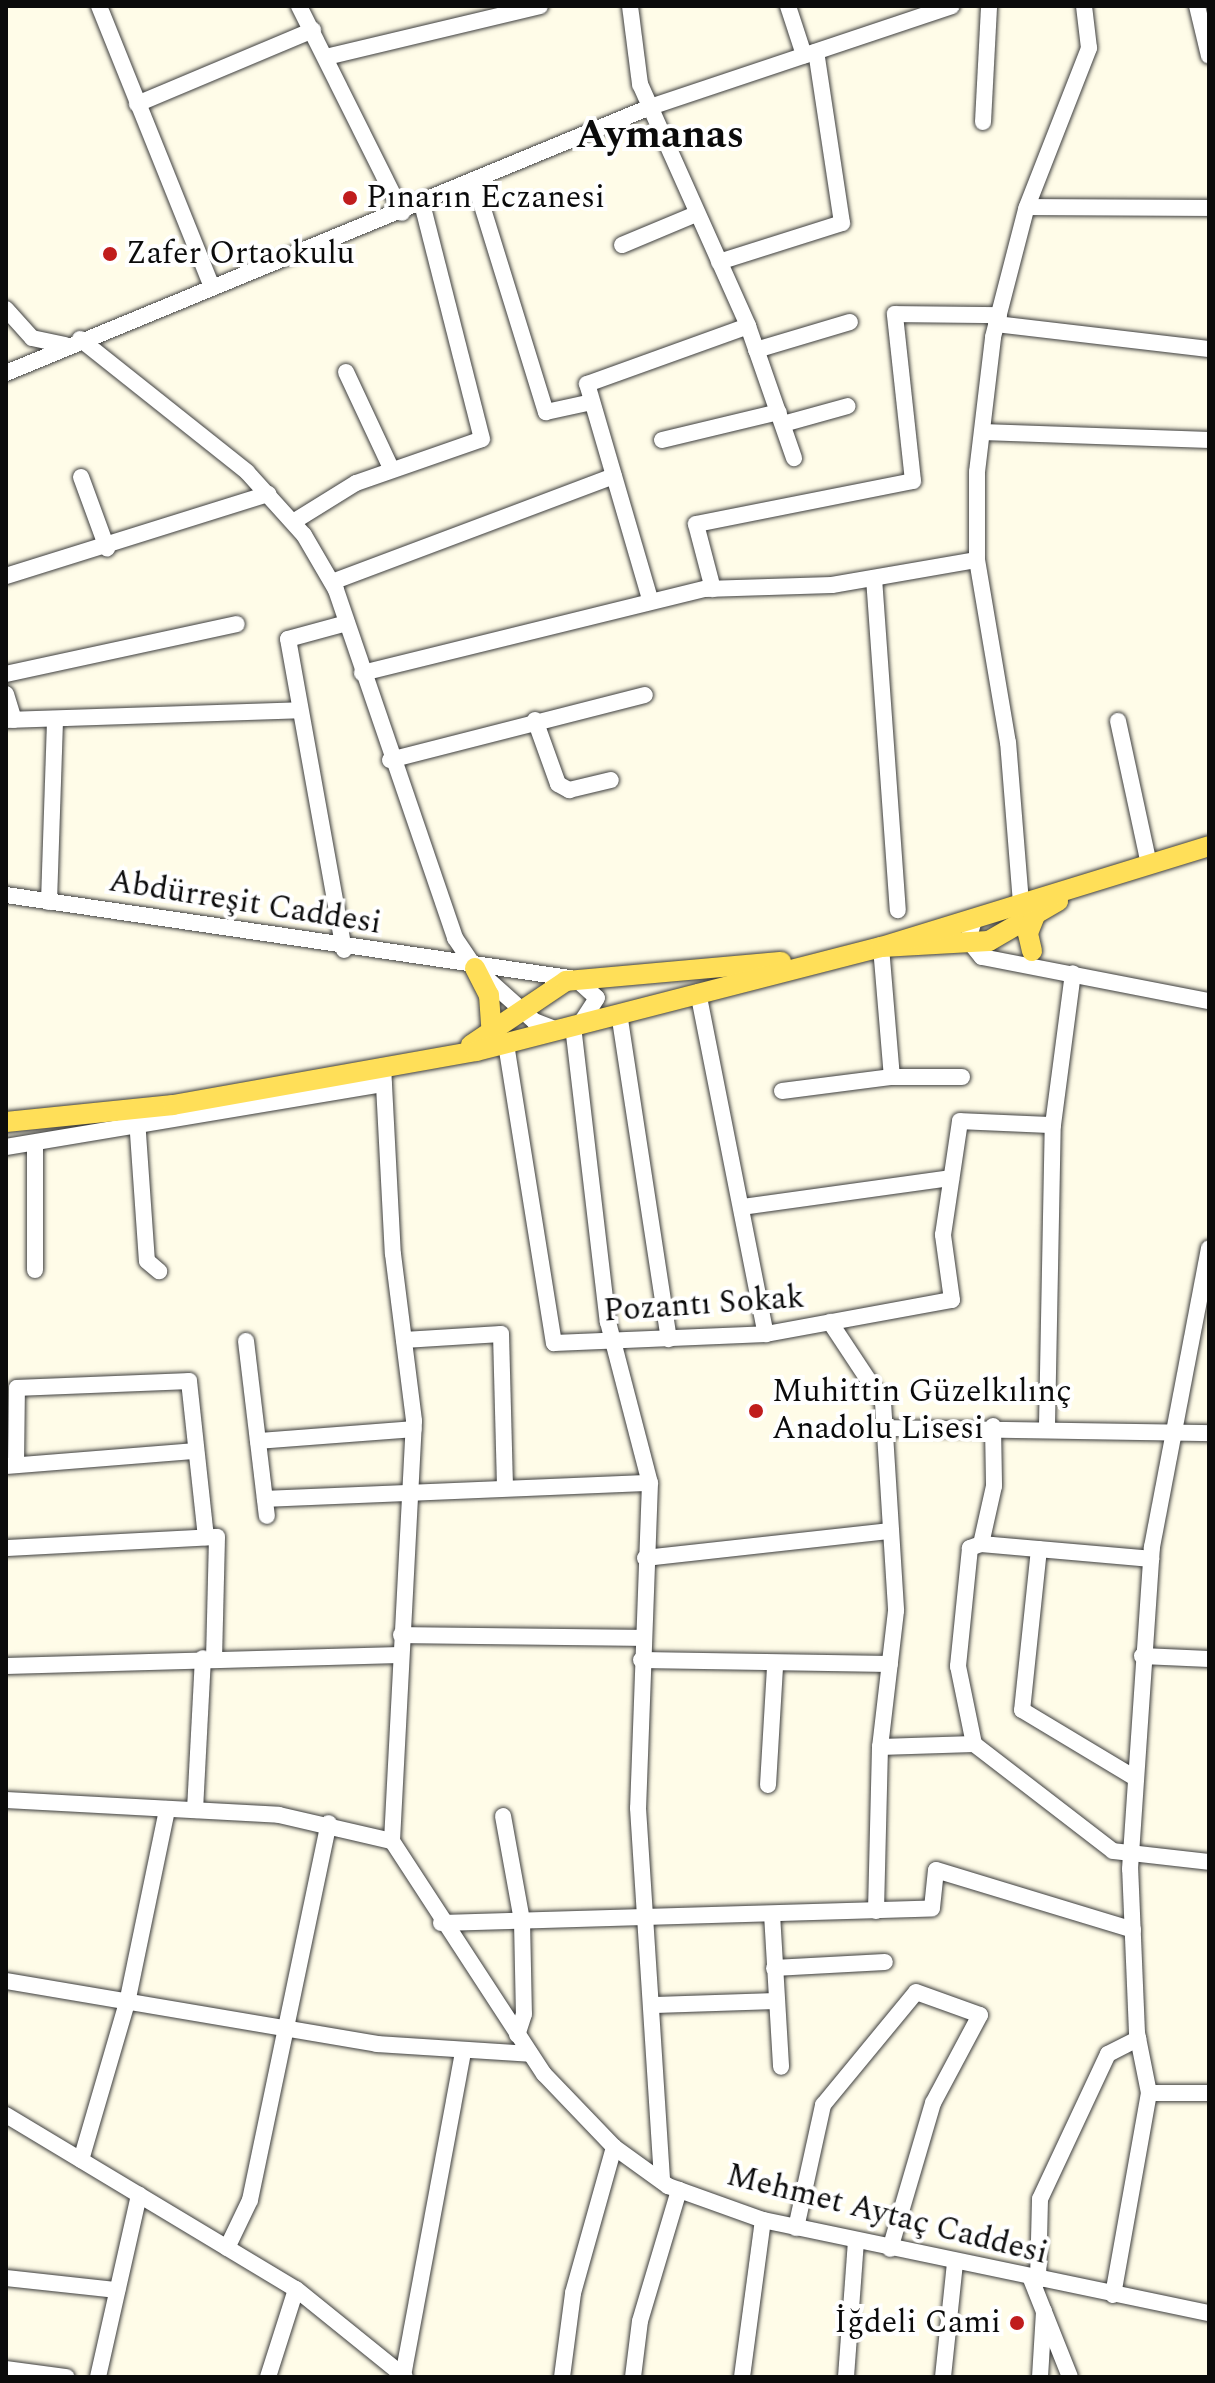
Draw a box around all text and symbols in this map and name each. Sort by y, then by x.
district label: Aymanas [576,112,744,160]
place label: Pınarın Eczanesi [366,179,605,217]
marker: Pınarın Eczanesi [341,189,359,207]
place label: Zafer Ortaokulu [126,235,355,273]
marker: Zafer Ortaokulu [101,245,119,263]
street label: Abdürreşit Caddesi [106,863,384,943]
street label: Pozantı Sokak [602,1279,806,1331]
place label: Muhittin Güzelkılınç Anadolu Lisesi [772,1374,1072,1449]
marker: Muhittin Güzelkılınç Anadolu Lisesi [747,1402,765,1420]
street label: Mehmet Aytaç Caddesi [722,2157,1052,2273]
place label: İğdeli Cami [834,2304,1001,2342]
marker: İğdeli Cami [1008,2314,1026,2332]

